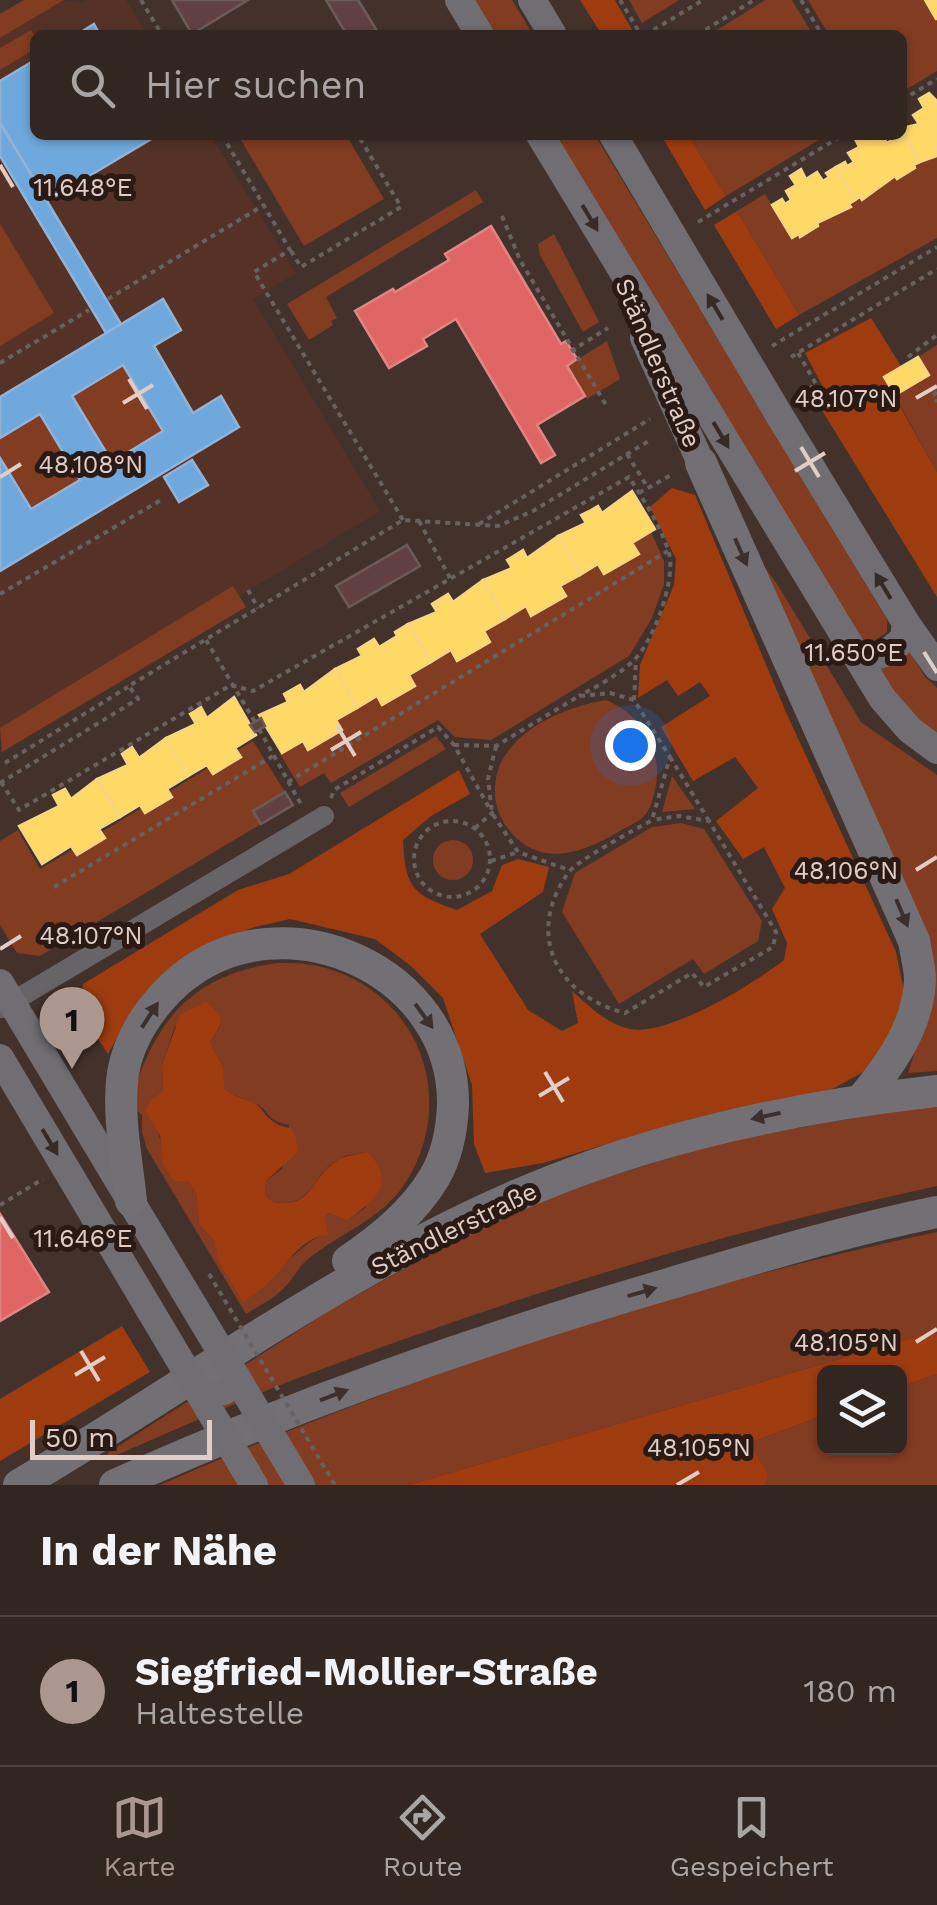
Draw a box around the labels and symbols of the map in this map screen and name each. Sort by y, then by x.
text: 11.648°E [33,173,133,202]
one-way arrow [581,204,598,232]
street label: Ständlerstraße [609,274,707,452]
one-way arrow [707,293,724,321]
text: 48.107°N [794,384,898,413]
one-way arrow [712,421,729,449]
text: 48.108°N [39,450,143,479]
one-way arrow [733,538,750,567]
one-way arrow [875,572,892,600]
text: 11.650°E [805,638,903,667]
your location [605,720,656,771]
text: 48.106°N [794,856,898,885]
one-way arrow [894,898,910,928]
text: 48.107°N [39,921,143,950]
pin: 1 [40,986,104,1069]
one-way arrow [140,1001,158,1029]
one-way arrow [414,1003,434,1029]
one-way arrow [750,1109,781,1125]
one-way arrow [41,1128,58,1156]
street label: Ständlerstraße [366,1176,542,1282]
text: 11.646°E [34,1224,132,1253]
one-way arrow [627,1284,658,1299]
text: 48.105°N [794,1328,898,1357]
one-way arrow [319,1386,349,1402]
scale bar [30,1415,212,1460]
text: 48.105°N [647,1433,751,1462]

